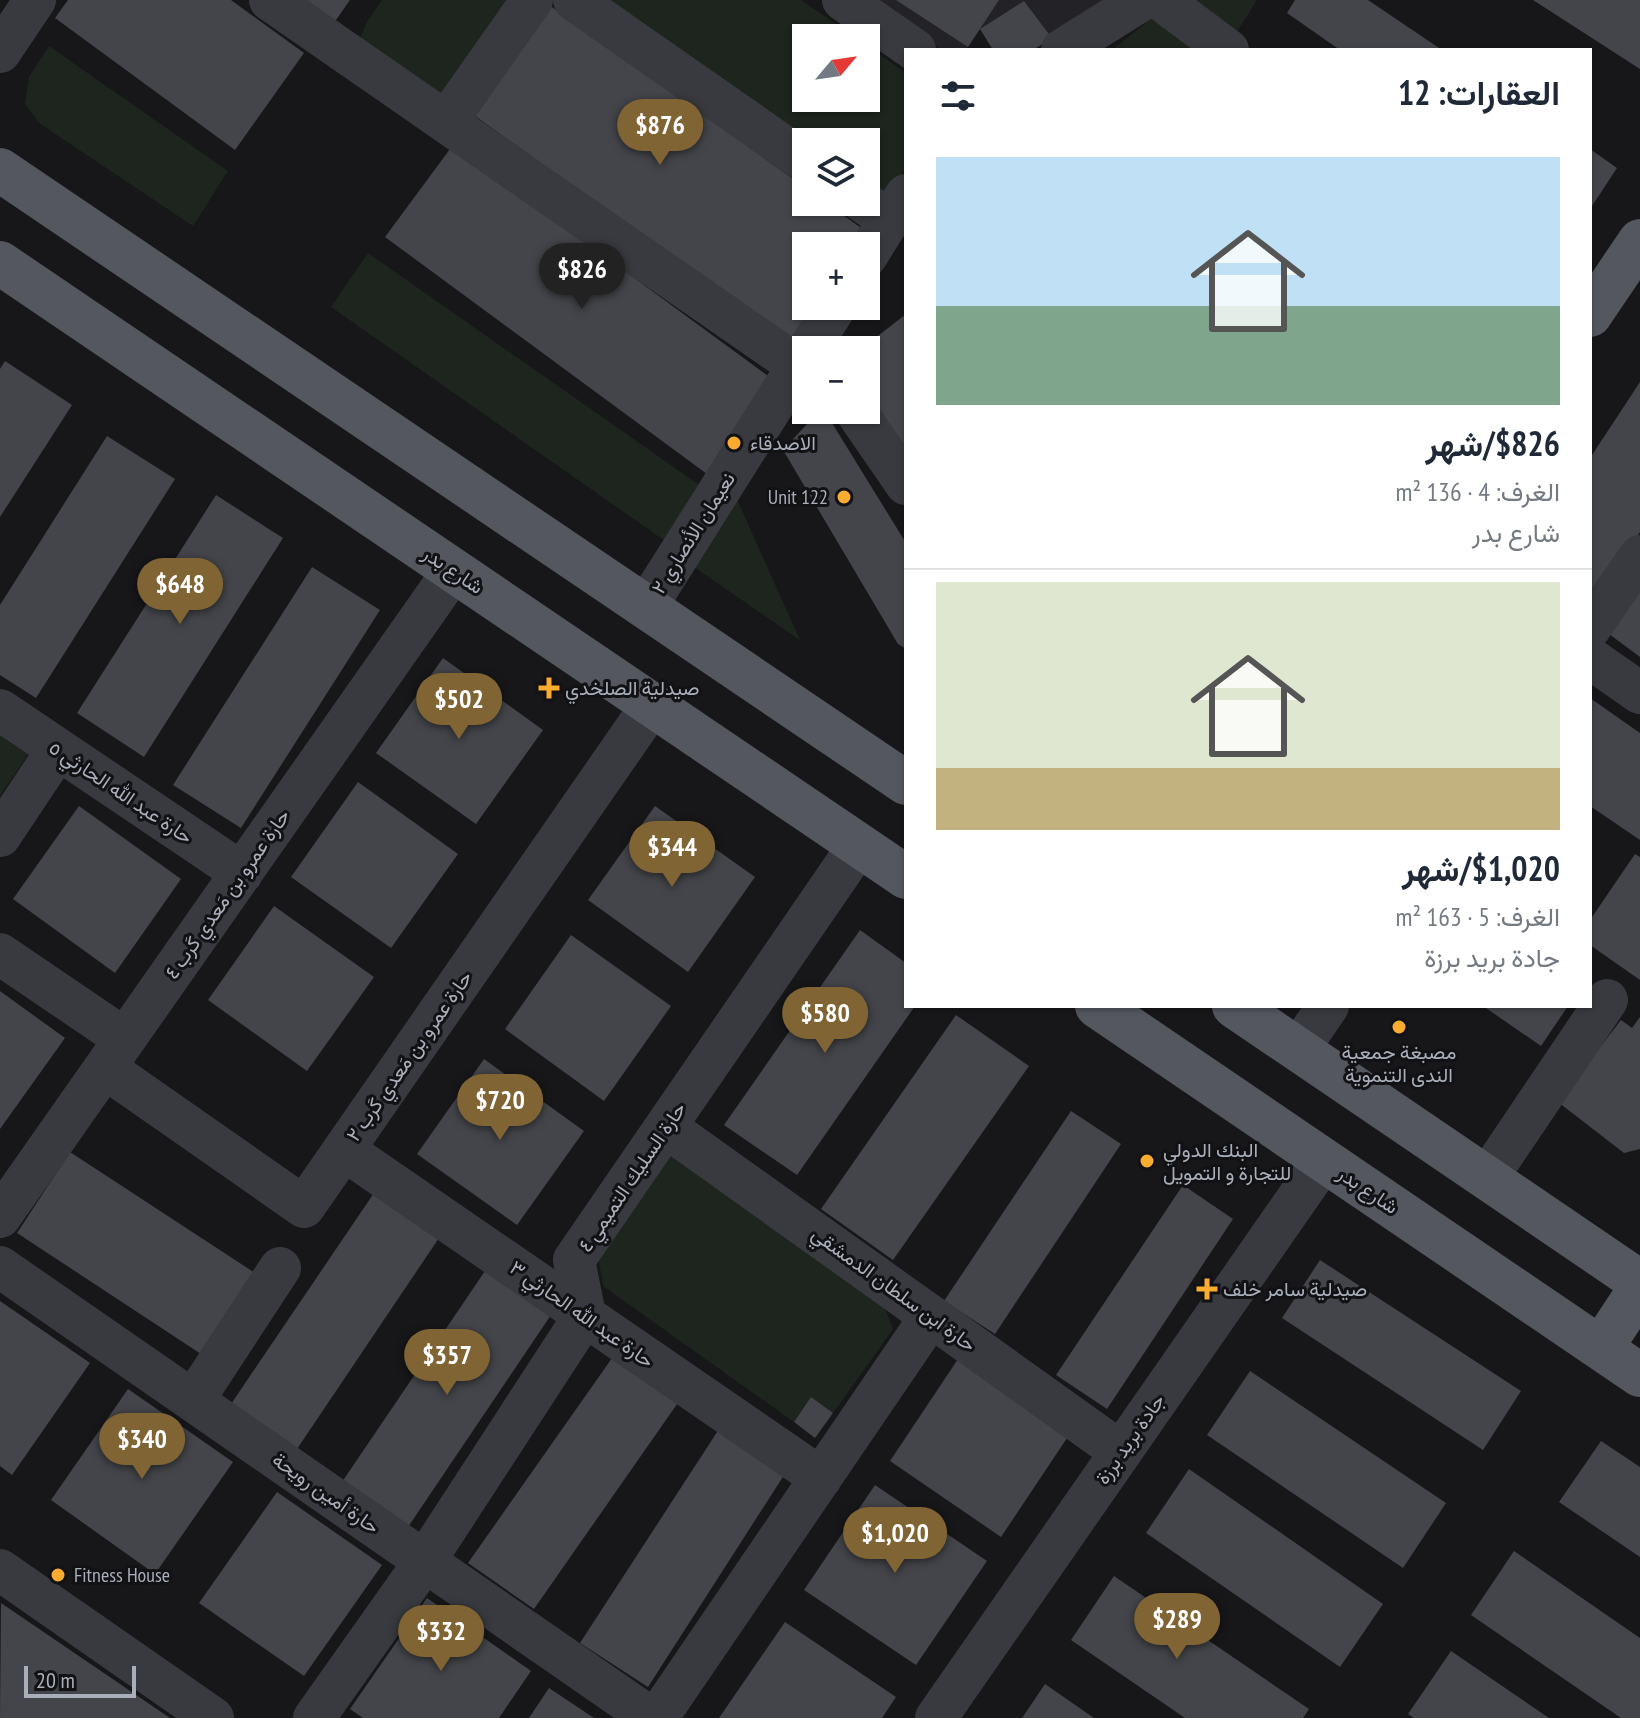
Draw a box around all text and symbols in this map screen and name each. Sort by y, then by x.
north arrow [792,24,880,112]
map controls [792,24,880,424]
text: العقارات: 12 [1398,70,1560,114]
icon: filters [936,74,980,118]
pin: $876 [613,99,707,167]
text: $876 [635,108,685,141]
button: layers [792,128,880,216]
icon: home [1176,209,1320,353]
button: + [792,232,880,320]
pin: $826 [535,243,629,311]
text: $826 [557,252,607,285]
button: − [792,336,880,424]
text: $826/شهر [1426,421,1560,465]
place label: الاصدقاء [750,430,816,456]
marker: الاصدقاء [725,434,743,452]
street label: نعيمان الأنصاري ٢ [645,467,744,601]
text: الغرف: 4 · 136 m² [1396,475,1560,508]
place label: Unit 122 [768,484,828,510]
marker: Unit 122 [835,488,853,506]
text: شارع بدر [1472,516,1560,549]
street label: شارع بدر [416,540,488,601]
pin: $648 [133,558,227,626]
text: $648 [155,567,205,600]
icon: home [1176,634,1320,778]
pin: $502 [412,673,506,741]
place label: صيدلية الصلخدي [565,675,700,705]
marker: صيدلية الصلخدي [540,679,558,697]
text: $502 [434,682,484,715]
street label: حارة عبد الله الحارثي ٥ [42,734,198,853]
street label: حارة عمرو بن مَعدي كَرب ٤ [159,804,299,986]
pin: $344 [625,821,719,889]
text: $344 [647,830,697,863]
text: $1,020/شهر [1402,846,1560,890]
text: الغرف: 5 · 163 m² [1396,900,1560,933]
text: جادة بريد برزة [1424,941,1560,974]
street label: حارة عمرو بن مَعدي كَرب ٢ [340,965,481,1149]
pin: $580 [778,987,872,1055]
text: $580 [800,996,850,1029]
marker: مصبغة جمعية الندى التنموية [1390,1018,1408,1036]
place label: مصبغة جمعية الندى التنموية [1342,1039,1456,1088]
pin: $720 [453,1074,547,1142]
text: $720 [475,1083,525,1116]
street label: حارة السليك التميمي ٤ [572,1097,695,1259]
place label: البنك الدولي للتجارة و التمويل [1163,1137,1291,1186]
marker: البنك الدولي للتجارة و التمويل [1138,1152,1156,1170]
street label: شارع بدر [1331,1160,1403,1221]
street label: حارة ابن سلطان الدمشقي [804,1221,981,1361]
street label: حارة عبد الله الحارثي ٣ [502,1254,659,1377]
place label: صيدلية سامر خلف [1223,1276,1367,1302]
marker: صيدلية سامر خلف [1198,1280,1216,1298]
pin: $357 [400,1329,494,1397]
text: $357 [422,1338,472,1371]
street label: جادة بريد برزة [1089,1389,1171,1489]
pin: $340 [95,1413,189,1481]
text: $340 [117,1422,167,1455]
street label: حارة أمين رويحة [267,1446,385,1540]
pin: $1,020 [830,1507,960,1575]
text: $1,020 [861,1516,929,1549]
place label: Fitness House [74,1562,170,1588]
marker: Fitness House [49,1566,67,1584]
pin: $289 [1130,1593,1224,1661]
text: $289 [1152,1602,1202,1635]
pin: $332 [394,1605,488,1673]
text: $332 [416,1614,466,1647]
scale bar [24,1662,136,1698]
text: 20 m [36,1666,75,1694]

